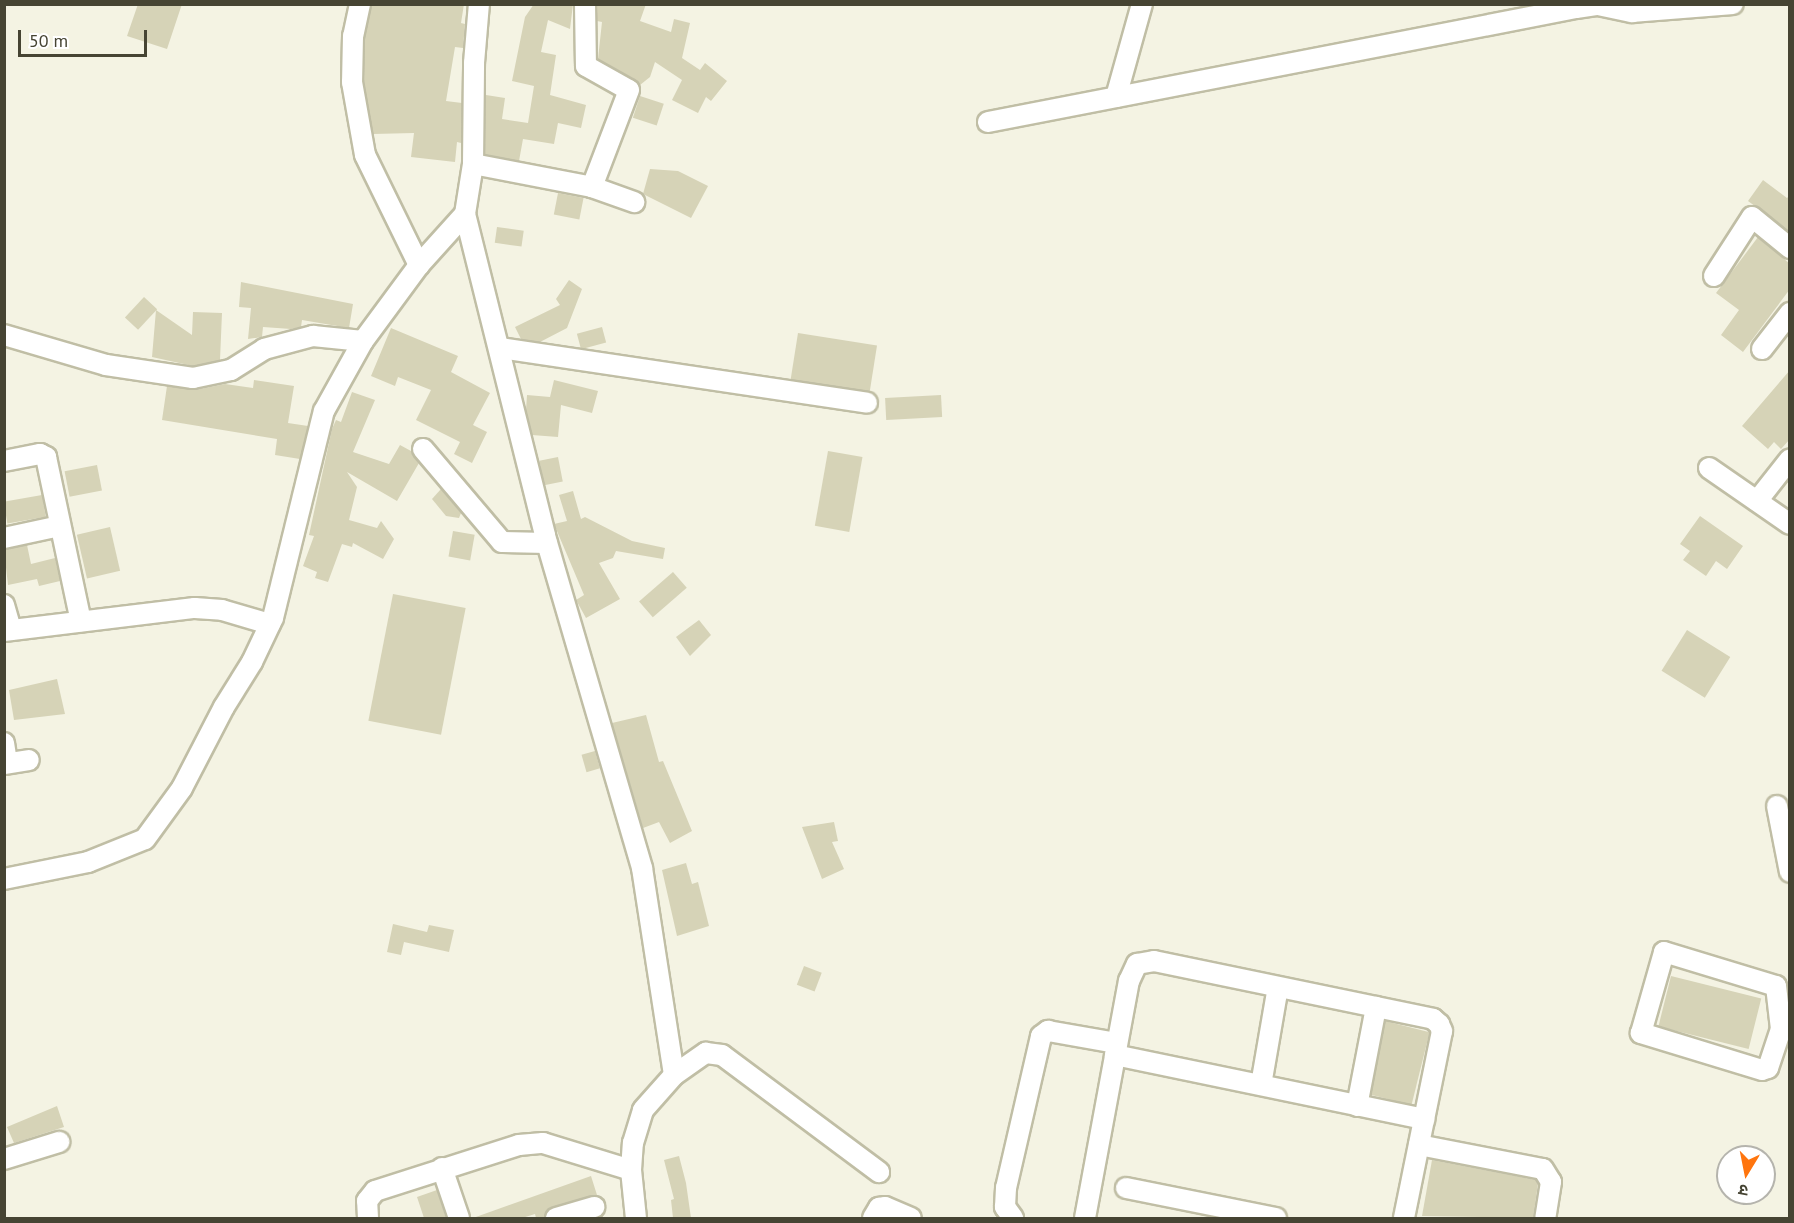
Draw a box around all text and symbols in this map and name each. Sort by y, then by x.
scale bar [21,18,150,56]
text: 50 m [29,29,68,52]
north arrow [1716,1145,1776,1205]
text: उ [1737,1180,1750,1201]

